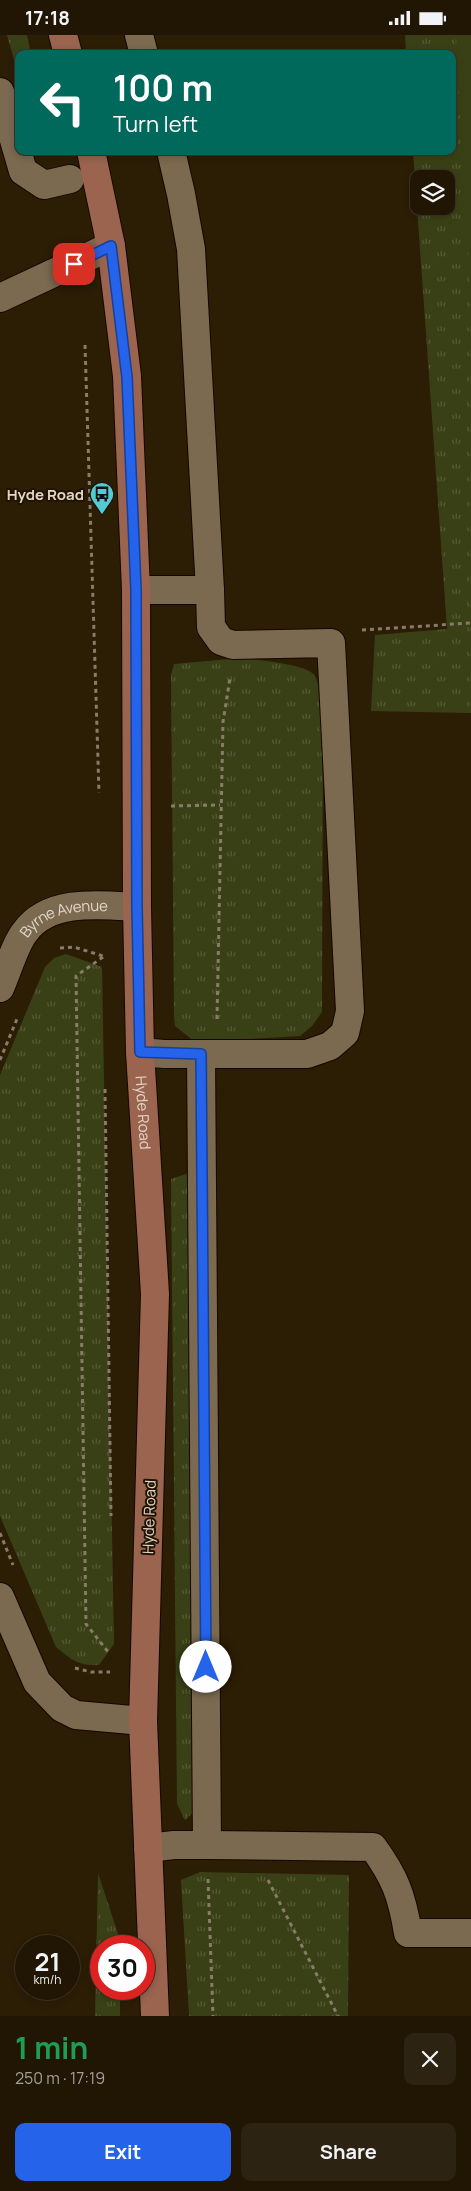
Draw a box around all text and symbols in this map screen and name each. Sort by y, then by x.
text: 17:18 [25,5,70,31]
text: 100 m [113,64,213,112]
icon: left [30,70,95,135]
text: Turn left [113,109,198,139]
map controls [410,170,455,215]
button: layers [410,170,455,215]
pin [53,243,95,285]
icon: arrive [60,250,88,278]
bus stop icon: Hyde Road [89,481,115,515]
place label: Hyde Road [7,484,84,505]
street label: Byrne Avenue [14,895,108,941]
street label: Hyde Road [131,1075,157,1150]
street label: Hyde Road [137,1480,161,1554]
position arrow [179,1640,231,1692]
speed limit sign: 30 [90,1935,155,2000]
text: 21 [35,1944,60,1979]
text: km/h [34,1971,61,1988]
text: 1 min [15,2027,88,2068]
button: close [404,2033,456,2085]
text: 250 m · 17:19 [15,2067,105,2089]
button: Exit [15,2123,231,2181]
button: Share [241,2123,456,2181]

